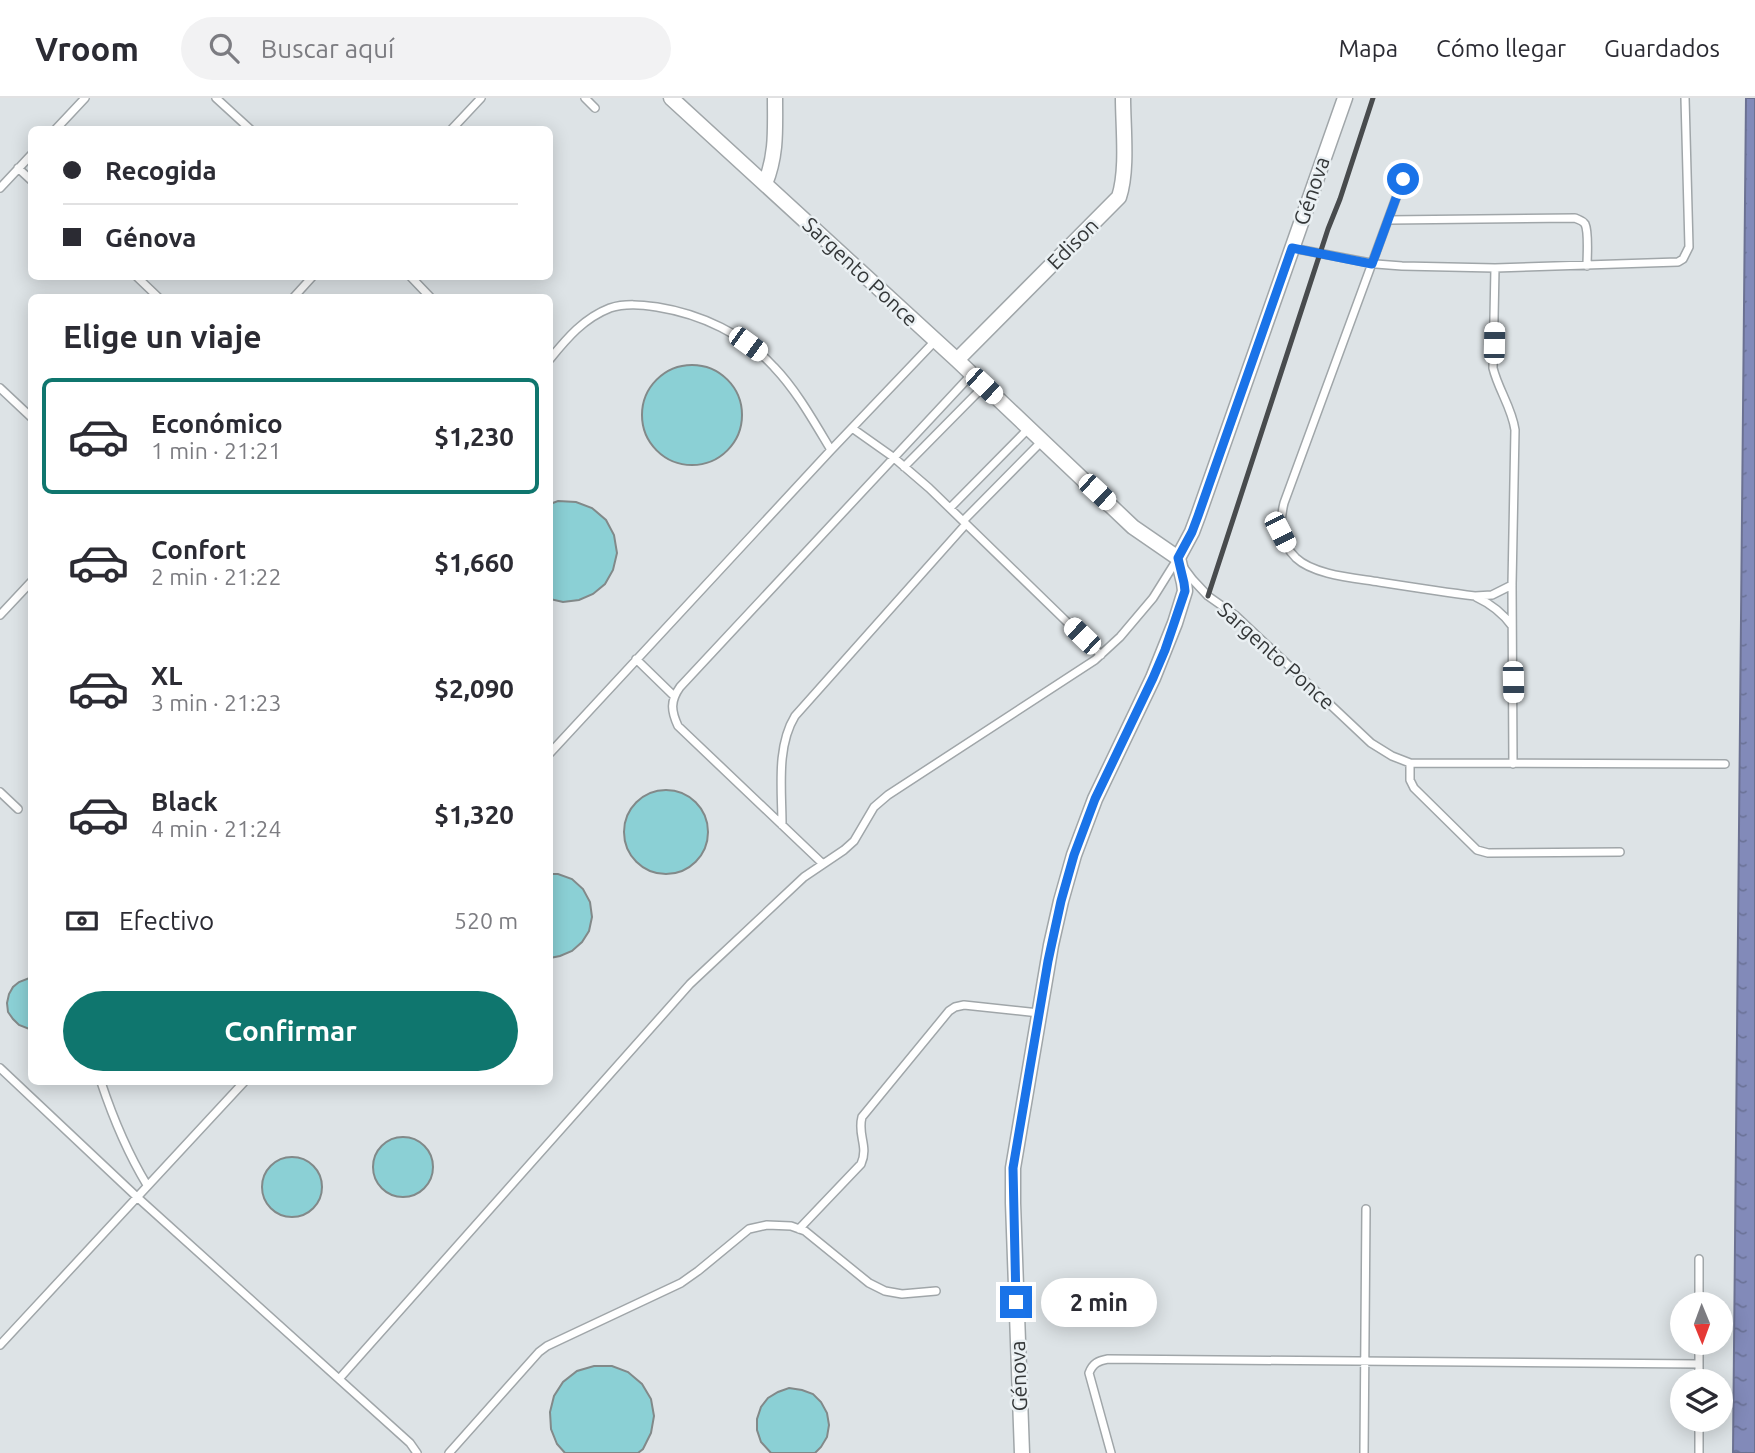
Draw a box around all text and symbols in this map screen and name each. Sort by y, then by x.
search box [181,17,671,80]
icon: search [205,29,243,67]
text: Vroom [35,30,139,67]
text: Buscar aquí [261,34,394,63]
text: Mapa [1338,35,1398,62]
text: Cómo llegar [1436,35,1566,62]
text: Guardados [1604,35,1720,62]
street label: Génova [1288,153,1334,228]
text: Recogida [105,156,217,185]
route start [1387,163,1419,195]
street label: Sargento Ponce [798,212,923,331]
street label: Edison [1042,213,1103,274]
text: Génova [105,223,196,252]
text: Elige un viaje [63,318,262,354]
car [1484,322,1505,364]
car [725,323,772,365]
car [962,364,1007,408]
icon: car [67,405,130,468]
text: Económico [151,409,283,438]
text: $1,230 [434,422,514,451]
text: 1 min · 21:21 [151,438,282,463]
car [1075,470,1120,514]
car [1262,509,1299,555]
icon: car [67,531,130,594]
text: Confort [151,535,246,564]
text: $1,660 [434,548,514,577]
text: 2 min · 21:22 [151,564,282,589]
street label: Sargento Ponce [1213,597,1340,714]
car [1060,614,1105,658]
icon: car [67,657,130,720]
text: XL [151,661,182,690]
car [1503,661,1524,703]
text: $2,090 [434,674,514,703]
text: 3 min · 21:23 [151,690,282,715]
icon: car [67,783,130,846]
text: Black [151,787,218,816]
text: $1,320 [434,800,514,829]
text: 4 min · 21:24 [151,816,282,841]
icon: cash [63,902,101,940]
text: Efectivo [119,906,214,935]
text: 520 m [454,908,518,933]
button: Confirmar [63,991,518,1071]
callout: 2 min [1040,1278,1156,1326]
route end [1000,1286,1032,1318]
text: 2 min [1070,1290,1128,1315]
north arrow [1670,1292,1732,1354]
map controls [1670,1292,1733,1432]
street label: Génova [1005,1340,1031,1412]
button: layers [1670,1369,1733,1432]

